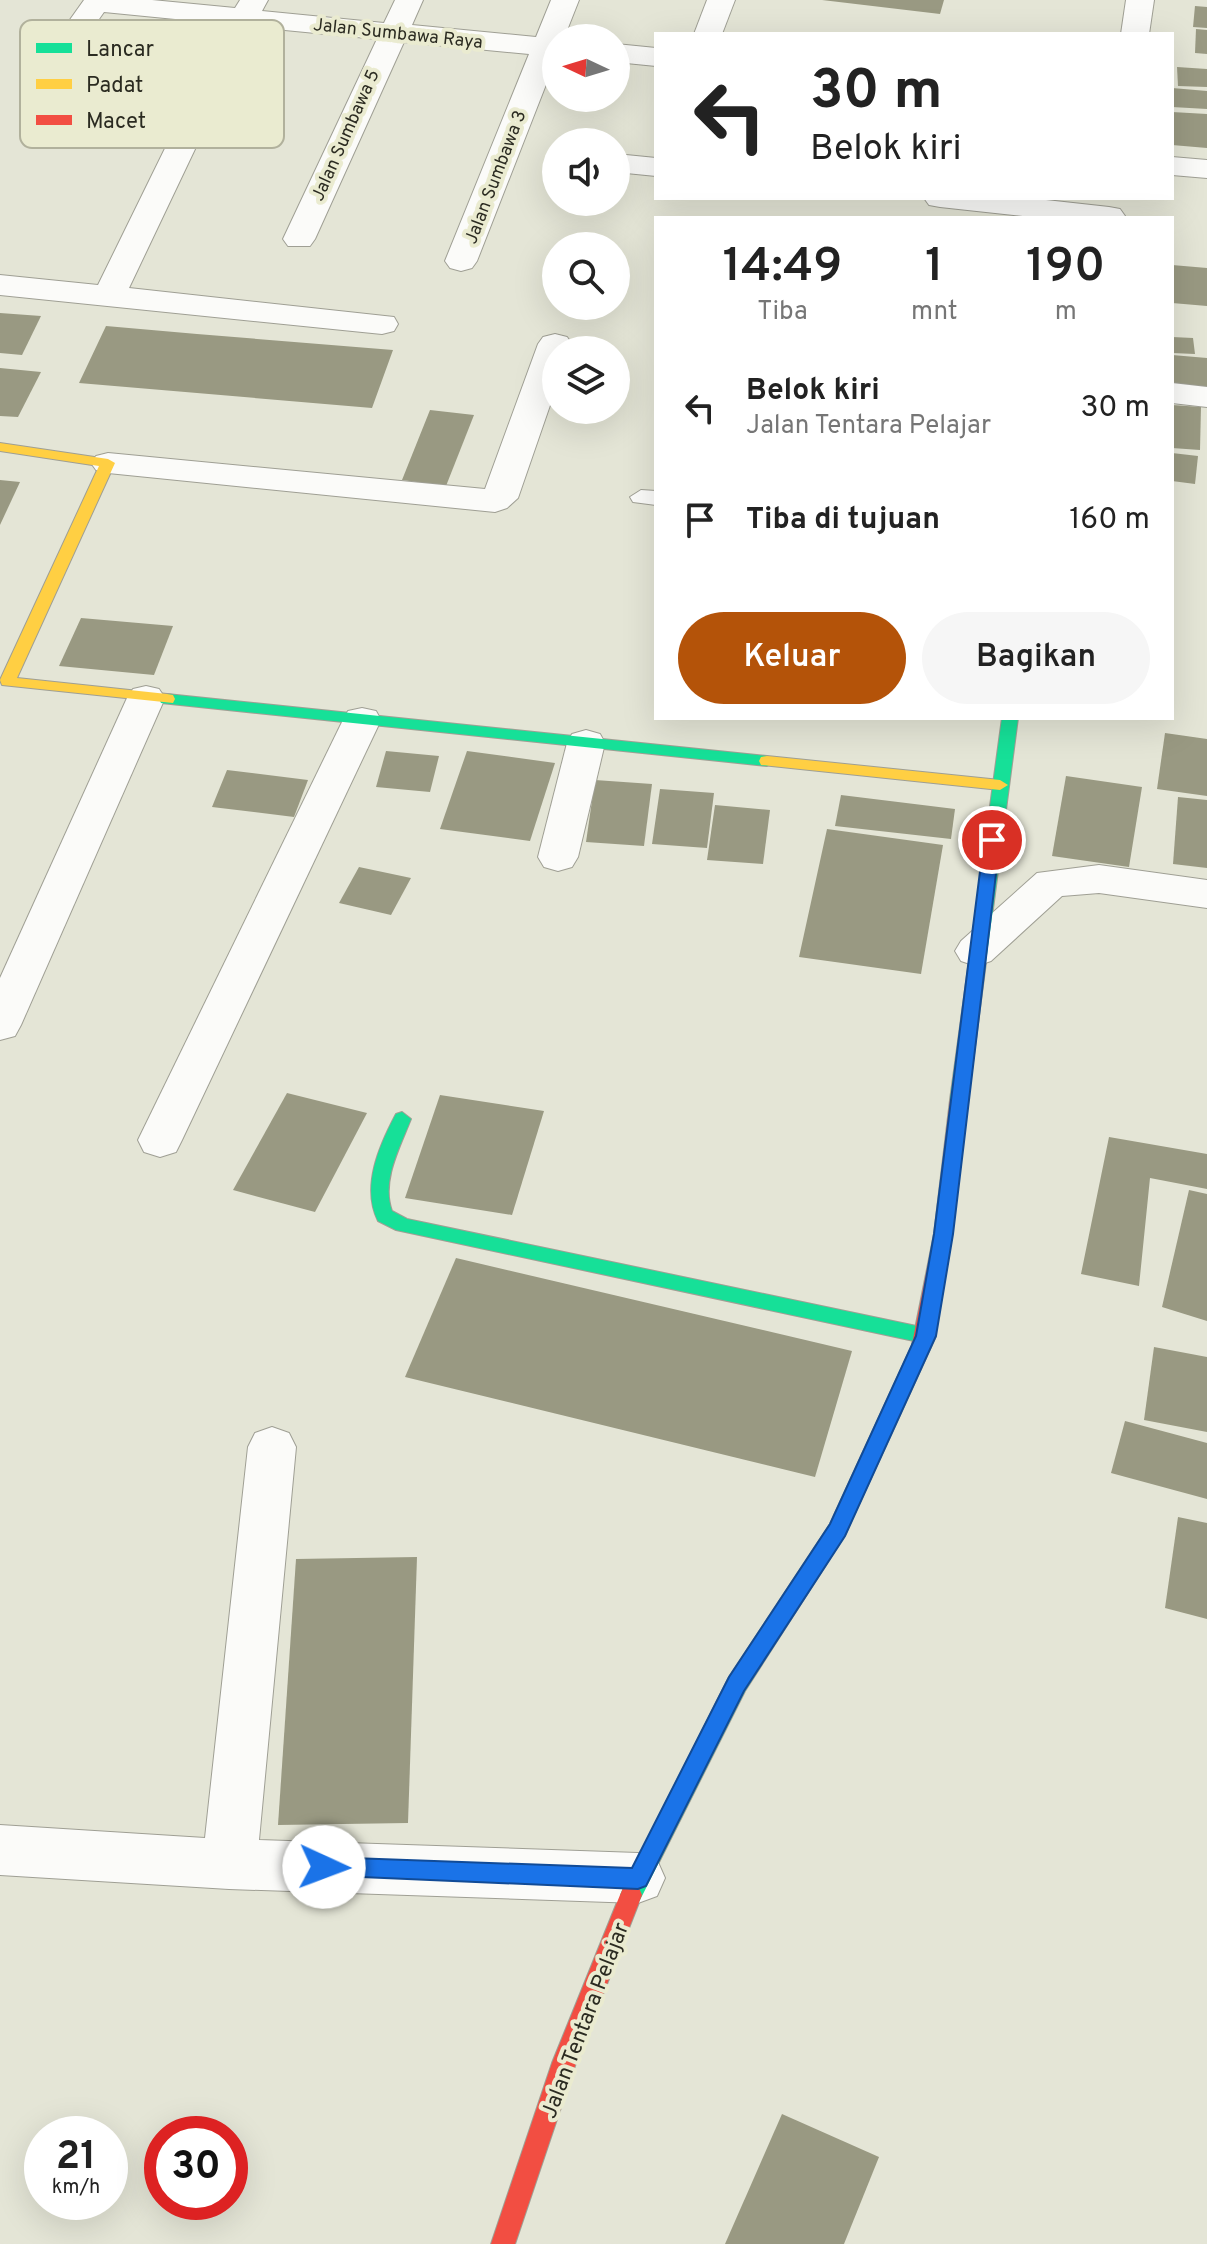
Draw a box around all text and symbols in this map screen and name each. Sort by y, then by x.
street label: Jalan Sumbawa Raya [312,14,484,55]
legend [20,20,284,148]
north arrow [542,24,630,112]
map controls [542,24,630,424]
text: Lancar [86,37,155,64]
text: 30 m [810,58,943,128]
icon: left [678,64,782,168]
street label: Jalan Sumbawa 5 [307,66,386,205]
text: Padat [86,73,143,100]
street label: Jalan Sumbawa 3 [460,107,532,248]
text: Macet [86,109,146,136]
text: Belok kiri [810,127,962,173]
button: sound [542,128,630,216]
button: search [542,232,630,320]
text: 14:49 [723,238,842,298]
text: 1 [925,238,944,298]
text: 190 [1026,238,1105,298]
text: Tiba [757,296,808,329]
text: mnt [911,296,958,329]
text: m [1055,296,1077,329]
button: layers [542,336,630,424]
text: Belok kiri [746,373,880,410]
icon: left [678,386,722,430]
text: 30 m [1081,390,1150,427]
text: Jalan Tentara Pelajar [746,410,991,443]
icon: arrive [678,498,722,542]
text: Tiba di tujuan [746,502,940,539]
text: 160 m [1069,502,1150,539]
button: Keluar [678,612,906,704]
button: Bagikan [922,612,1150,704]
pin [958,806,1026,874]
icon: arrive [970,818,1014,862]
position arrow [282,1825,366,1909]
street label: Jalan Tentara Pelajar [537,1919,636,2123]
speed limit sign: 30 [144,2116,248,2220]
text: 21 [56,2133,96,2183]
text: km/h [52,2175,100,2201]

